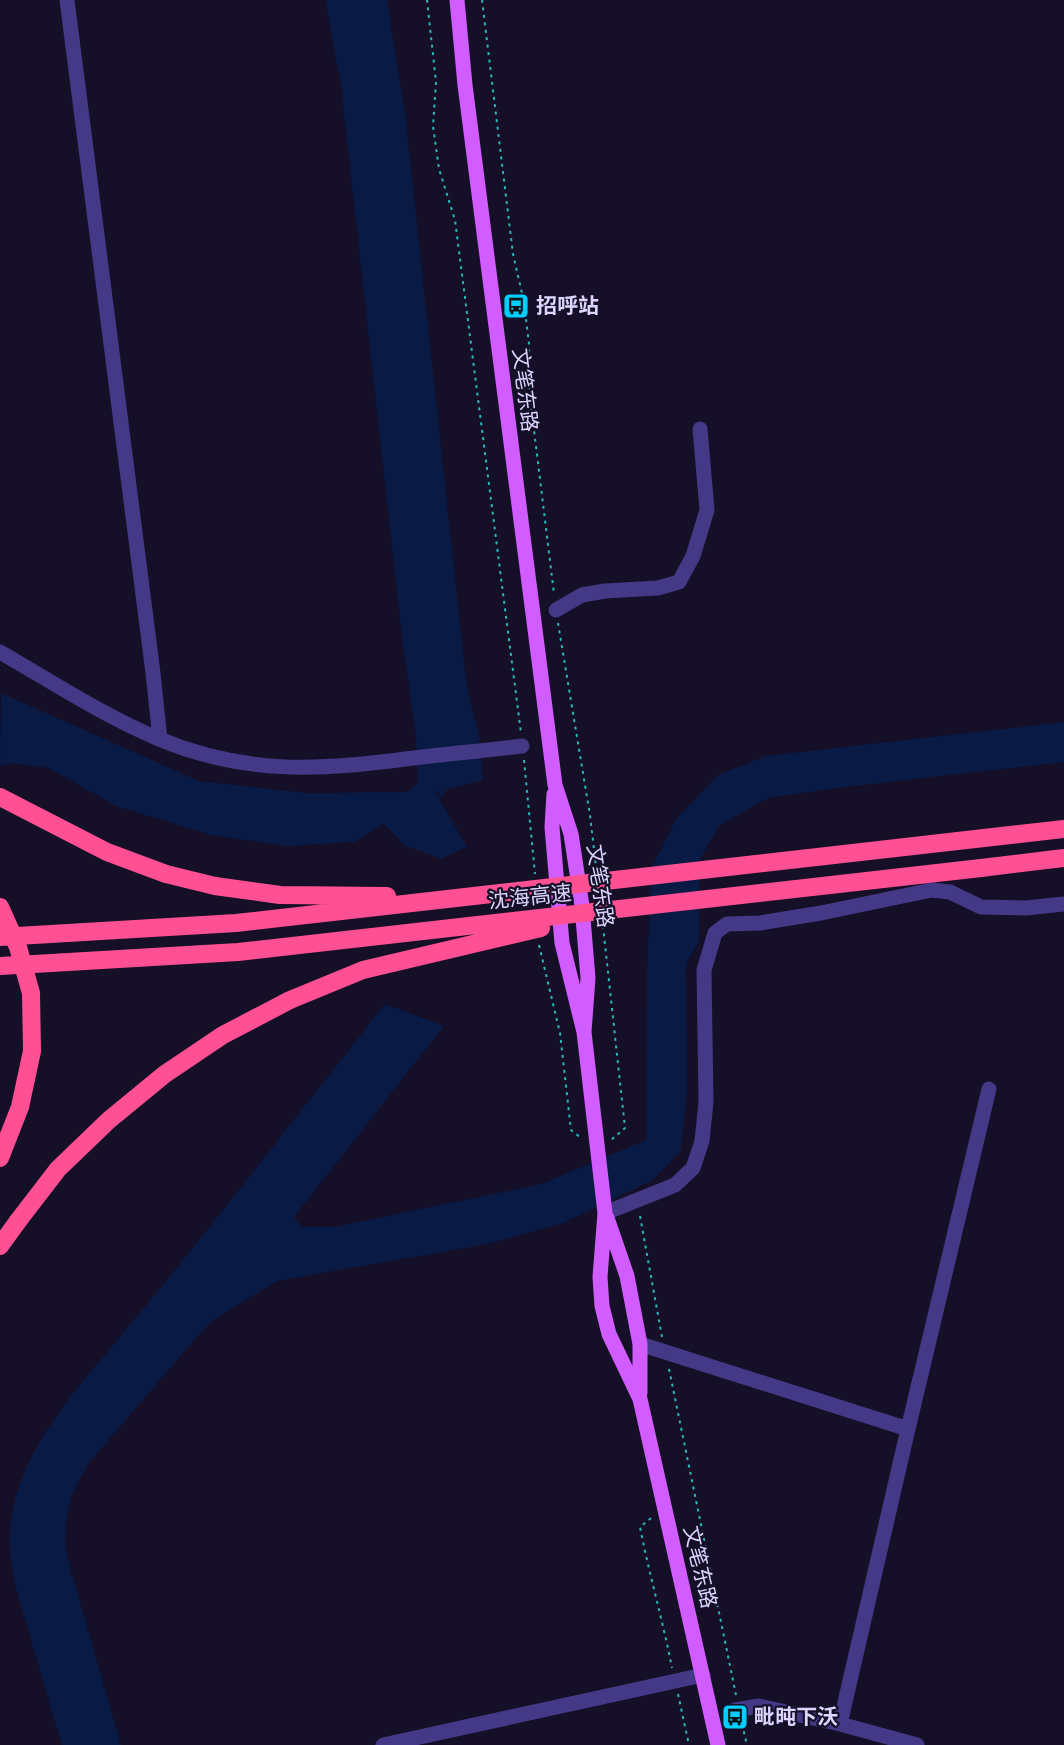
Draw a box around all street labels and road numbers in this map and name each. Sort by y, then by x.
street label: 文笔东路 [508,347,544,433]
street label: 文笔东路 [582,842,620,929]
street label: 沈海高速 [487,879,573,913]
street label: 文笔东路 [679,1523,723,1611]

